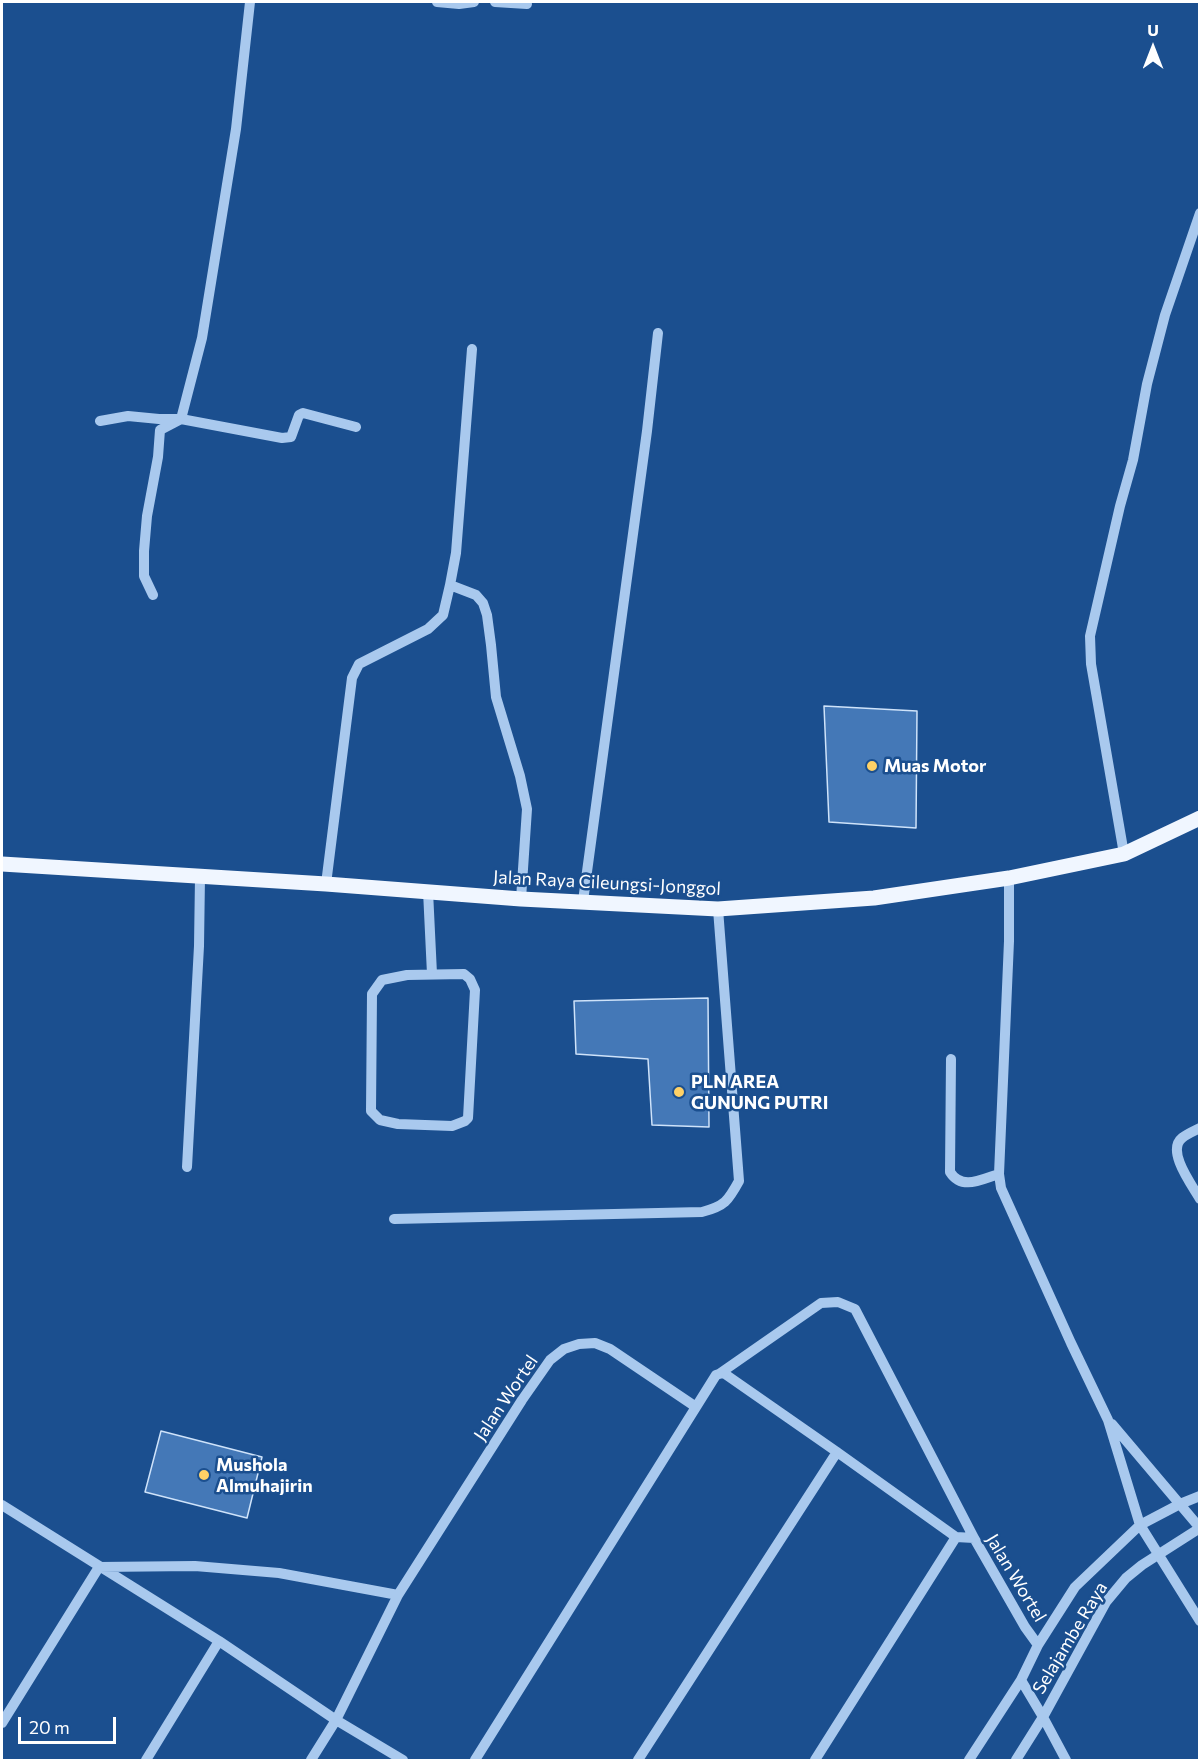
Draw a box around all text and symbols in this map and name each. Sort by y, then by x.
north arrow [1123,18,1183,78]
text: U [1147,20,1159,39]
place label: Muas Motor [884,755,986,777]
marker: Muas Motor [865,759,879,773]
street label: Jalan Raya Cileungsi-Jonggol [493,866,721,900]
place label: PLN AREA GUNUNG PUTRI [691,1071,828,1114]
marker: PLN AREA GUNUNG PUTRI [672,1085,686,1099]
street label: Jalan Wortel [469,1351,543,1445]
place label: Mushola Almuhajirin [216,1454,313,1496]
marker: Mushola Almuhajirin [197,1468,211,1482]
street label: Jalan Wortel [981,1530,1051,1626]
street label: Selajambe Raya [1028,1578,1112,1698]
scale bar [21,1705,118,1743]
text: 20 m [29,1716,70,1738]

